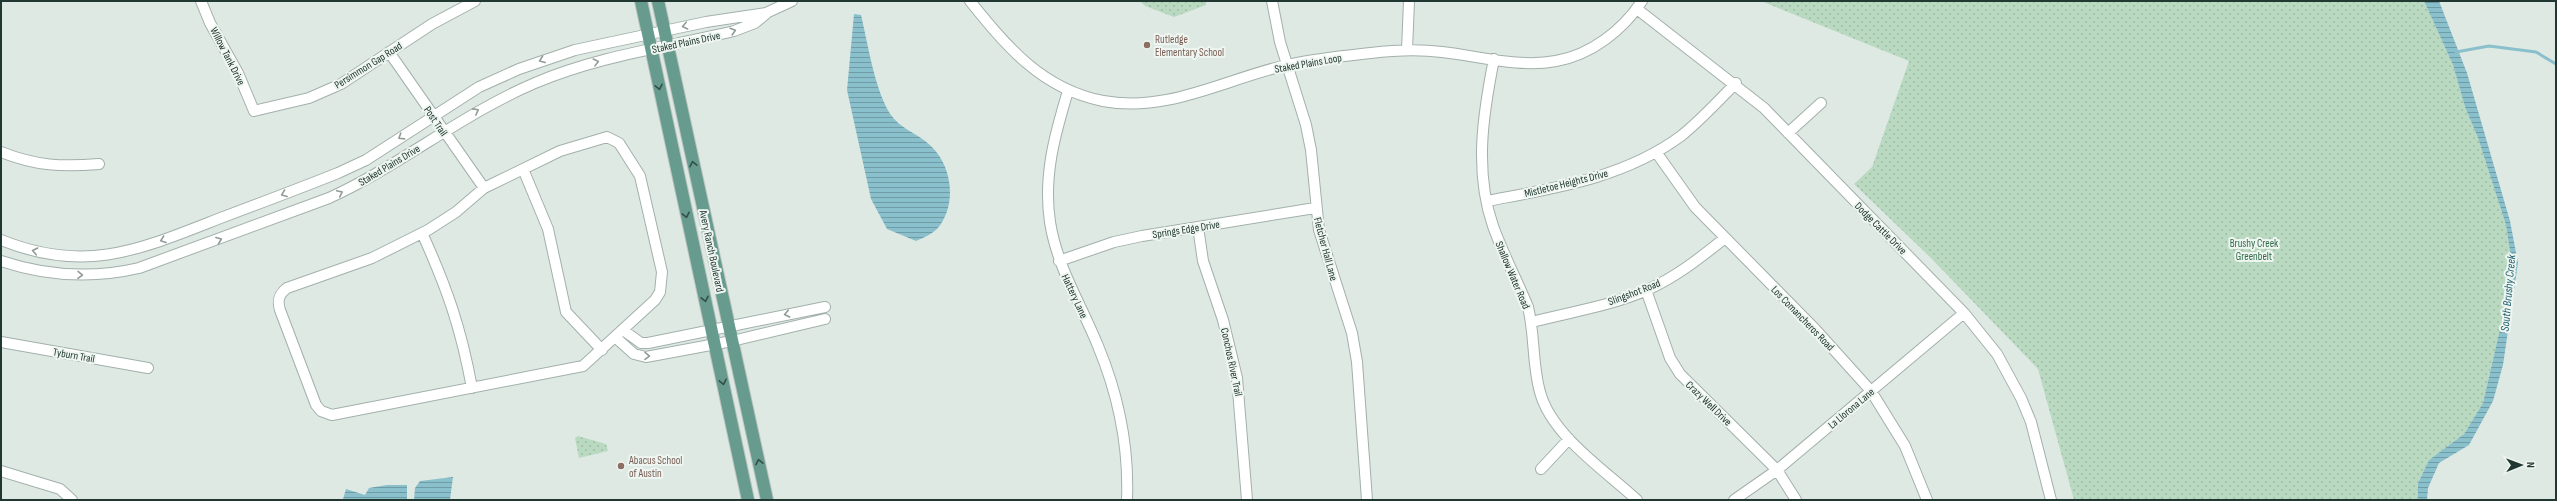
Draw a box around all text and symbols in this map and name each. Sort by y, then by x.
one-way arrow [682,22,688,30]
street label: Willow Tank Drive [207,25,248,88]
one-way arrow [729,27,736,36]
street label: Staked Plains Drive [651,29,721,56]
place label: Rutledge Elementary School [1155,33,1224,59]
street label: Persimmon Gap Road [332,39,405,91]
marker: Rutledge Elementary School [1142,40,1152,50]
street label: Staked Plains Loop [1273,51,1343,76]
one-way arrow [539,56,546,64]
one-way arrow [593,58,600,67]
one-way arrow [655,84,663,91]
street label: Post Trail [421,104,450,139]
one-way arrow [472,108,479,116]
one-way arrow [398,133,405,140]
street label: Staked Plains Drive [356,142,422,189]
one-way arrow [690,161,698,167]
street label: Mistletoe Heights Drive [1523,167,1609,200]
one-way arrow [281,189,288,197]
one-way arrow [336,190,343,198]
street label: Dodge Cattle Drive [1852,200,1909,257]
street label: Avery Ranch Boulevard [696,208,727,294]
one-way arrow [682,211,690,218]
street label: Fletcher Hall Lane [1311,216,1340,282]
street label: Springs Edge Drive [1151,218,1221,241]
one-way arrow [159,236,166,244]
one-way arrow [215,236,222,244]
park label: Brushy Creek Greenbelt [2230,237,2279,263]
street label: Shallow Water Road [1492,239,1533,311]
one-way arrow [32,248,38,256]
water label: South Brushy Creek [2498,253,2519,332]
one-way arrow [77,271,83,279]
street label: Hattery Lane [1059,272,1090,320]
street label: Slingshot Road [1606,276,1662,308]
street label: Los Comancheros Road [1768,283,1837,354]
one-way arrow [700,296,708,302]
one-way arrow [784,310,790,318]
street label: Conchos River Trail [1218,327,1245,397]
street label: Tyburn Trail [52,345,96,366]
one-way arrow [644,352,650,360]
street label: Crazy Well Drive [1683,378,1734,429]
one-way arrow [718,379,726,385]
street label: La Llorona Lane [1826,385,1877,431]
north arrow [2501,445,2541,485]
place label: Abacus School of Austin [628,454,682,480]
one-way arrow [755,459,763,465]
marker: Abacus School of Austin [616,461,626,471]
text: N [2524,462,2537,468]

